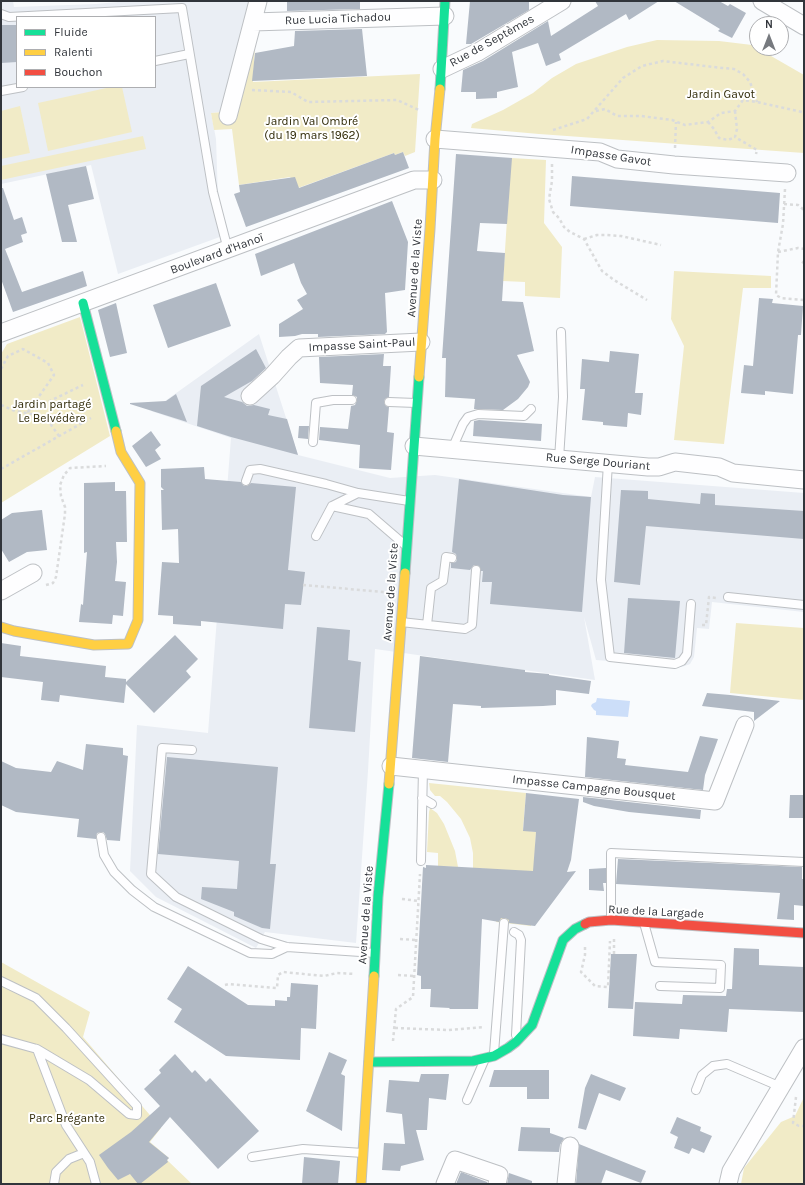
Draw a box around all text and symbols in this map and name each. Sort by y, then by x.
street label: Rue Lucia Tichadou [285,10,391,28]
street label: Rue de Septèmes [447,12,537,70]
legend [16,16,156,88]
north arrow [749,16,789,56]
text: N [765,18,773,31]
text: Fluide [54,25,88,39]
text: Ralenti [54,45,93,59]
text: Bouchon [54,65,103,79]
park label: Jardin Gavot [687,88,755,102]
park label: Jardin Val Ombré (du 19 mars 1962) [264,115,360,143]
street label: Impasse Gavot [570,143,652,169]
street label: Avenue de la Viste [404,218,426,318]
street label: Boulevard d'Hanoï [168,230,266,278]
street label: Impasse Saint-Paul [308,335,416,355]
park label: Jardin partagé Le Belvédère [13,398,91,426]
street label: Rue Serge Douriant [545,450,651,474]
street label: Avenue de la Viste [380,542,402,642]
street label: Impasse Campagne Bousquet [512,772,676,804]
street label: Avenue de la Viste [355,865,377,965]
street label: Rue de la Largade [608,902,704,922]
park label: Parc Brégante [29,1112,105,1126]

